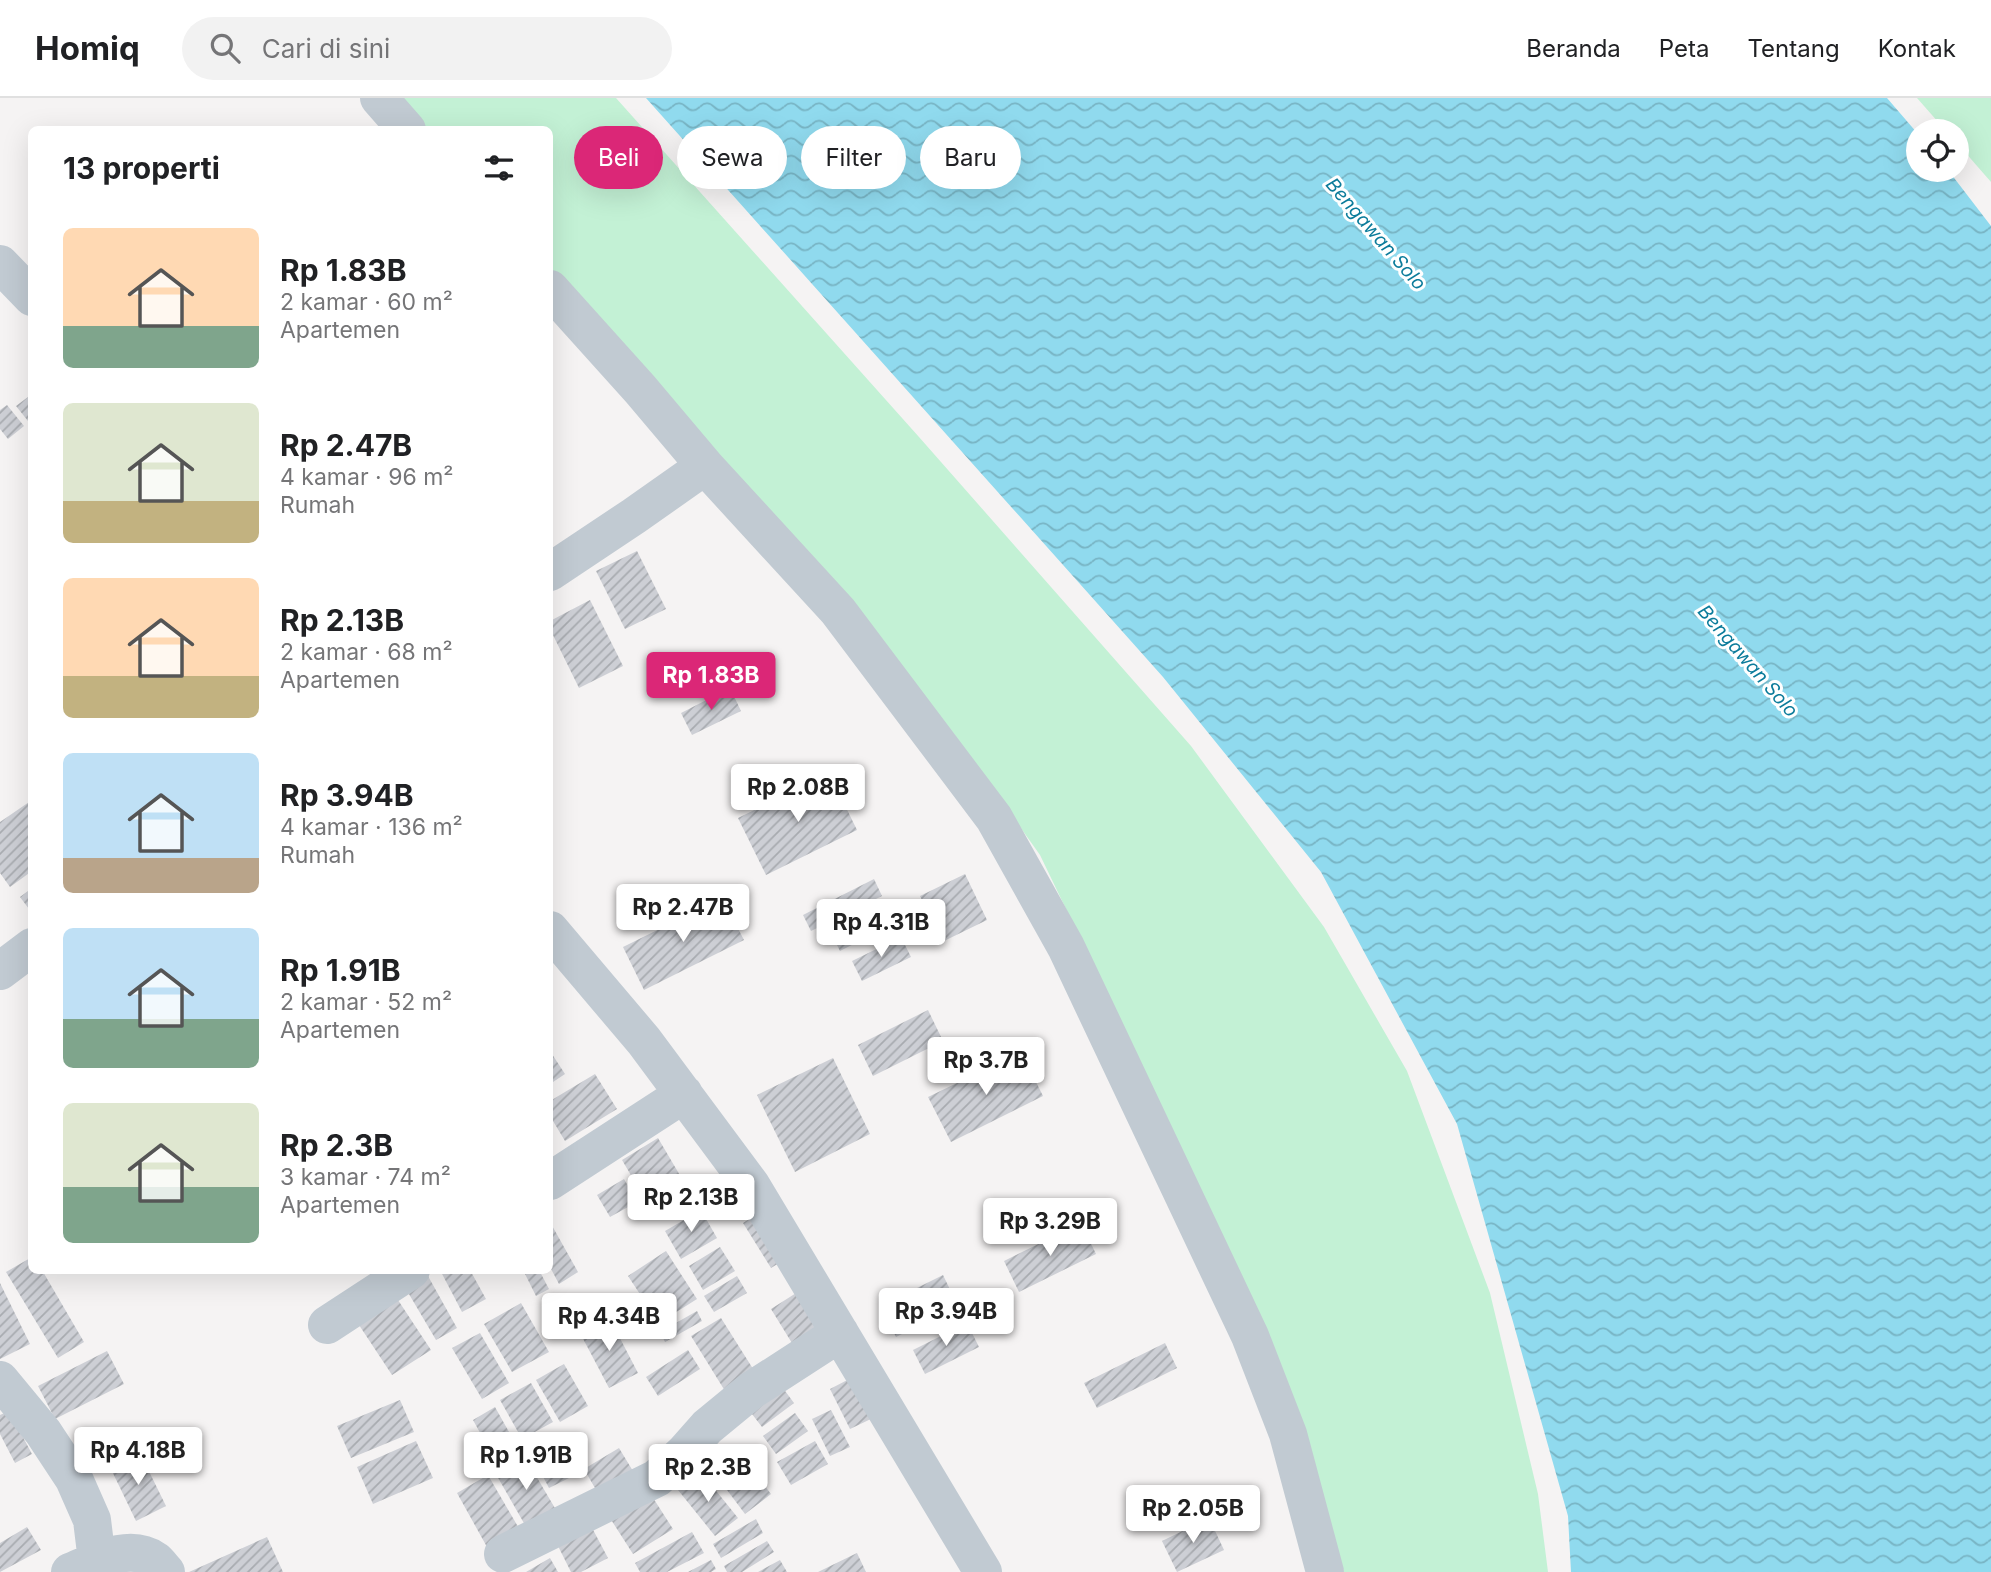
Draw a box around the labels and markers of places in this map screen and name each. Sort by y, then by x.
pin: Rp 1.83B [639,652,783,712]
pin: Rp 2.08B [726,764,870,824]
pin: Rp 2.47B [611,884,755,944]
pin: Rp 4.31B [809,900,953,959]
pin: Rp 3.7B [921,1038,1051,1097]
pin: Rp 2.13B [619,1174,763,1234]
pin: Rp 3.29B [978,1198,1122,1258]
pin: Rp 3.94B [874,1288,1018,1348]
pin: Rp 4.34B [537,1294,681,1353]
pin: Rp 4.18B [66,1428,210,1487]
pin: Rp 1.91B [454,1432,598,1492]
pin: Rp 2.3B [643,1444,773,1504]
pin: Rp 2.05B [1121,1486,1265,1545]

